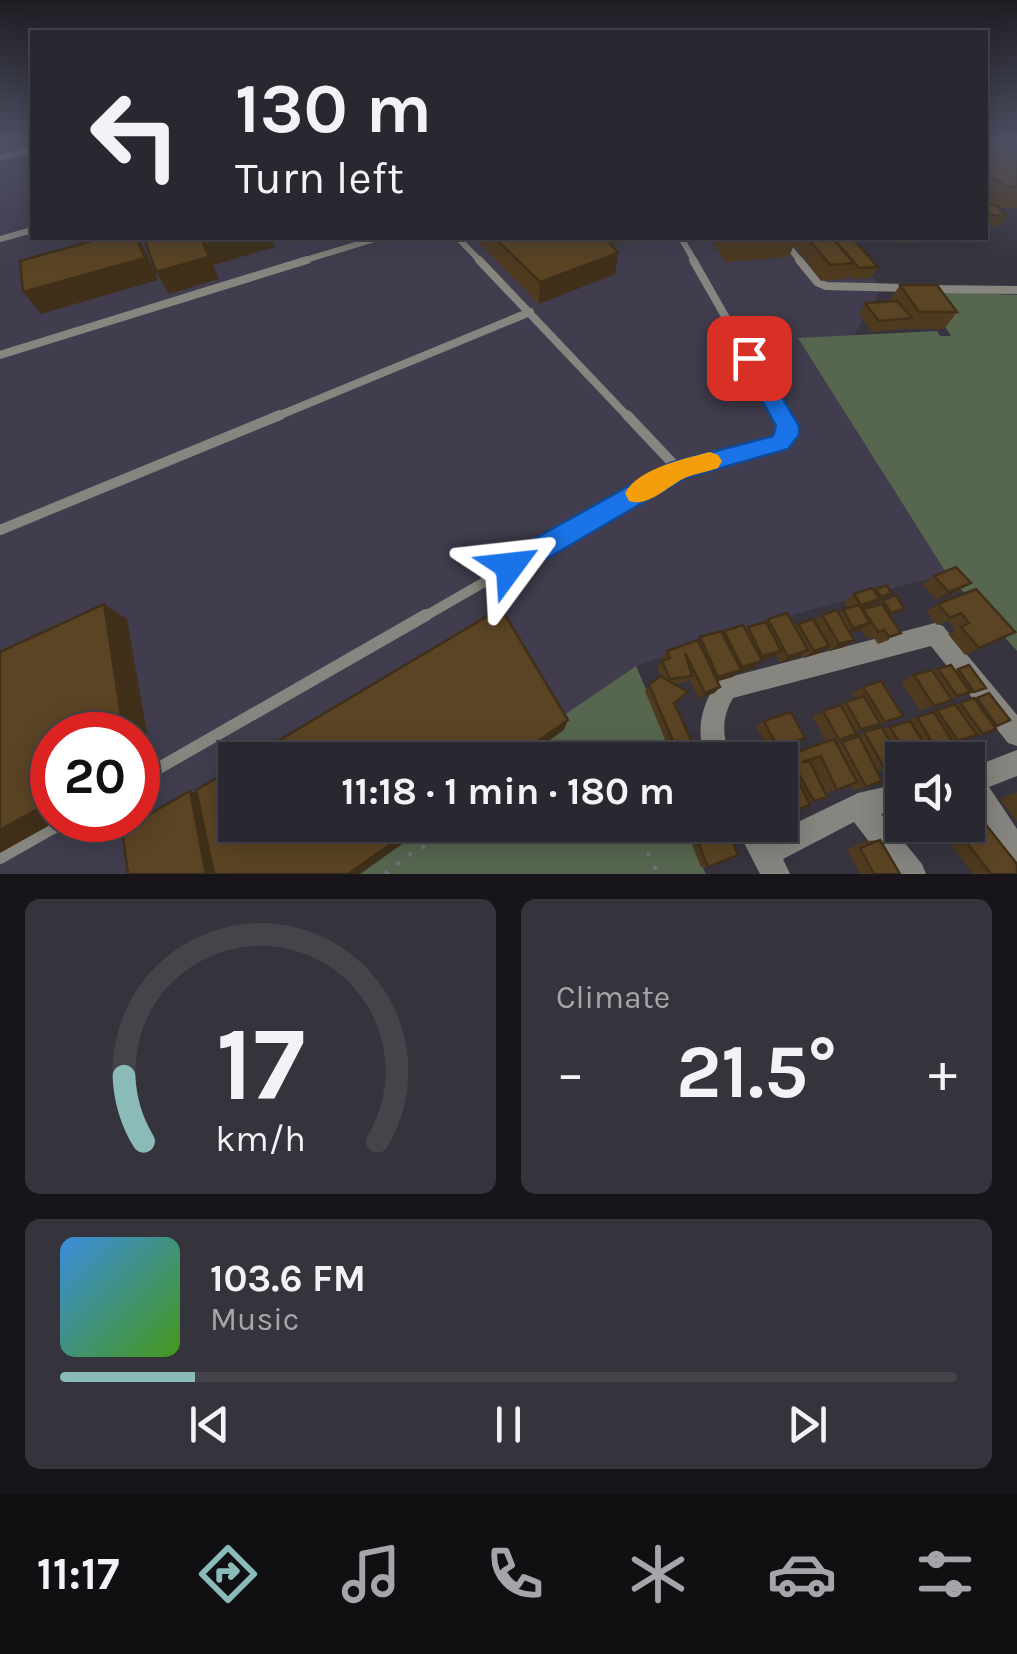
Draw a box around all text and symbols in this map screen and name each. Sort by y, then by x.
text: 130 m [235,68,432,150]
icon: left [70,70,200,200]
text: Turn left [235,152,404,204]
pin [707,316,792,401]
icon: arrive [722,331,777,386]
position arrow [458,514,562,618]
speed limit sign: 20 [30,712,160,842]
map controls [885,742,985,842]
button: sound [885,742,985,842]
text: 11:18 · 1 min · 180 m [341,769,675,814]
text: Climate [556,979,670,1016]
text: 17 [216,1004,305,1125]
text: 21.5° [676,1028,837,1116]
text: − [556,1041,585,1105]
text: + [928,1041,957,1105]
text: km/h [215,1118,306,1160]
text: 103.6 FM [210,1256,366,1301]
text: Music [210,1301,299,1338]
icon: previous [182,1397,237,1452]
icon: pause [481,1397,536,1452]
icon: next [780,1397,835,1452]
icon: directions [193,1539,263,1609]
icon: music [336,1539,406,1609]
icon: phone [480,1539,550,1609]
icon: climate [623,1539,693,1609]
icon: car [767,1539,837,1609]
icon: filters [910,1539,980,1609]
text: 11:17 [37,1548,119,1600]

